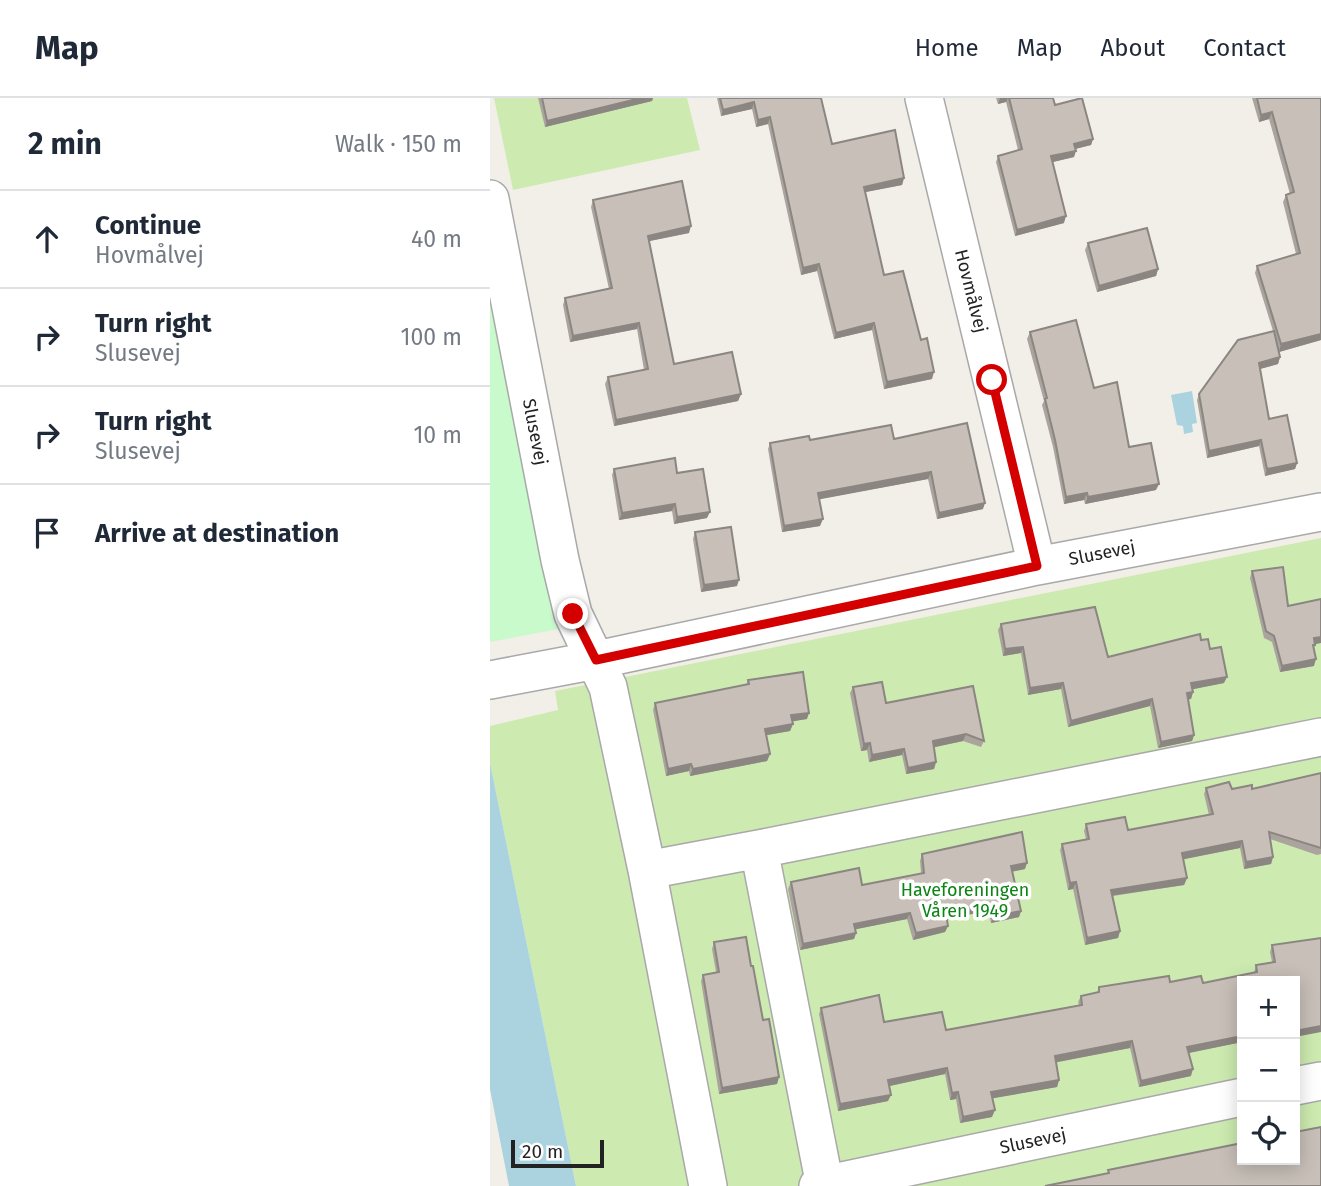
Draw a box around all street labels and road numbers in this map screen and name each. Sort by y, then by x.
street label: Hovmålvej [950,247,992,335]
street label: Slusevej [518,397,552,467]
street label: Slusevej [1067,536,1137,570]
street label: Slusevej [998,1123,1068,1159]

